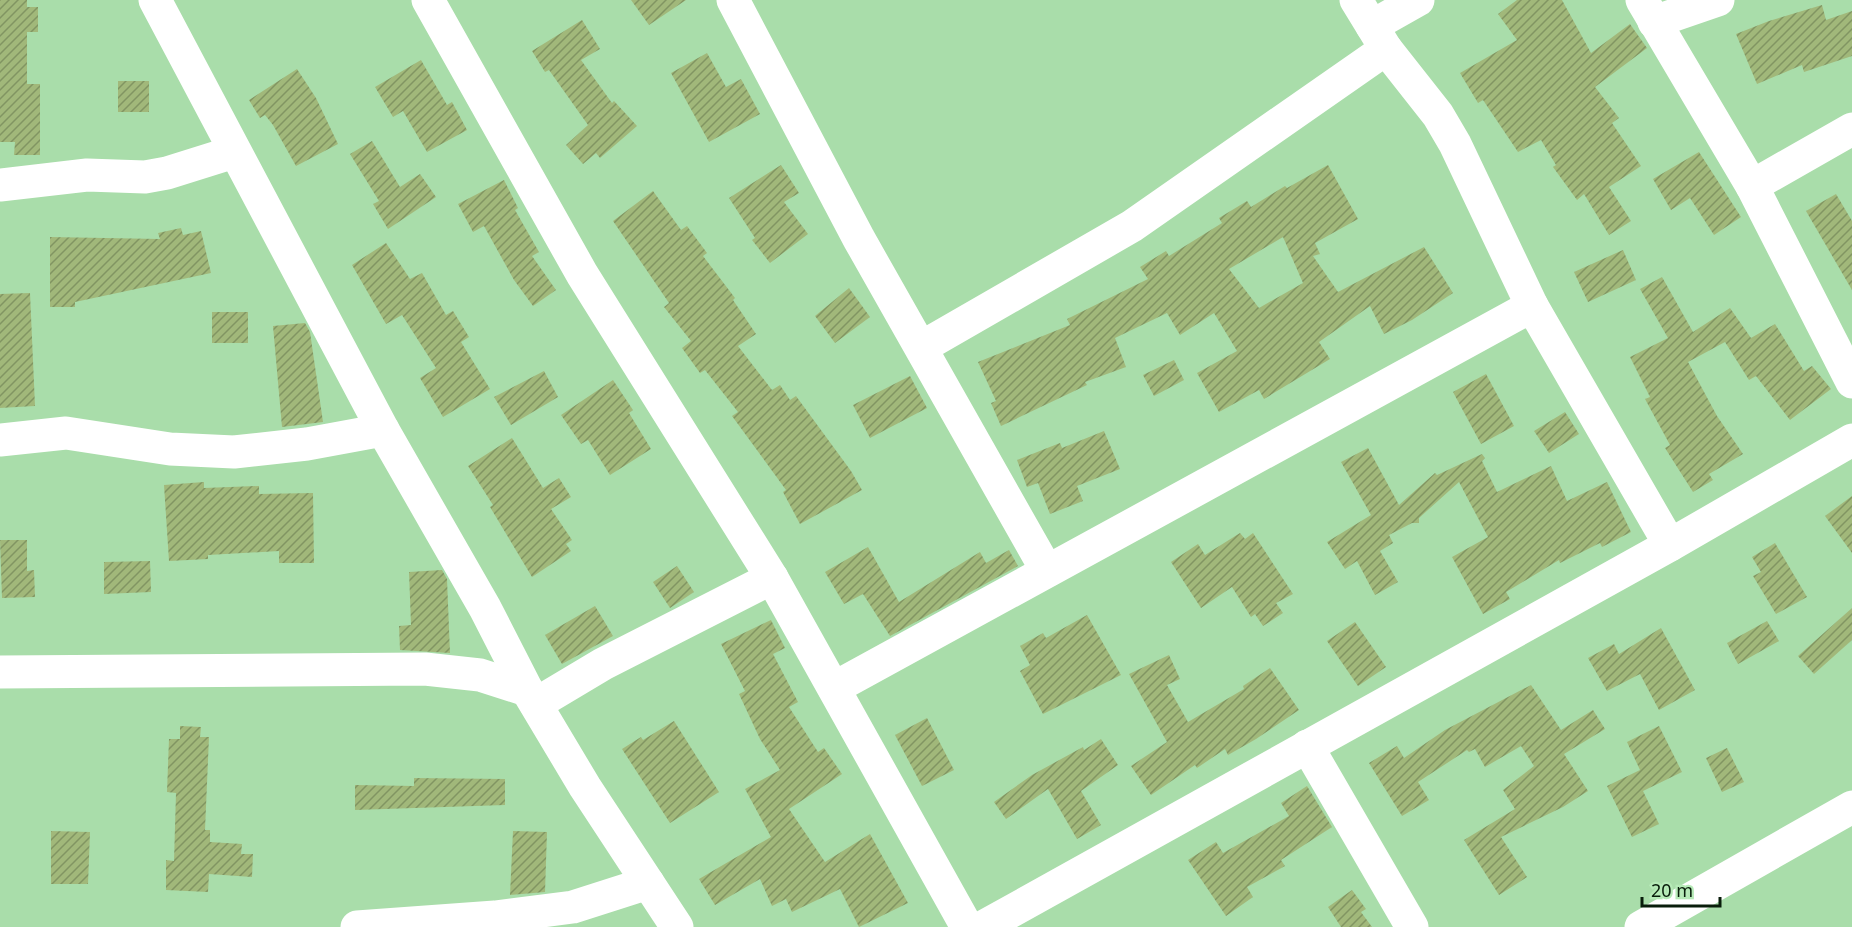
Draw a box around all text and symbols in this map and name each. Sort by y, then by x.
scale bar [1642,870,1720,908]
text: 20 m [1651,878,1693,902]

